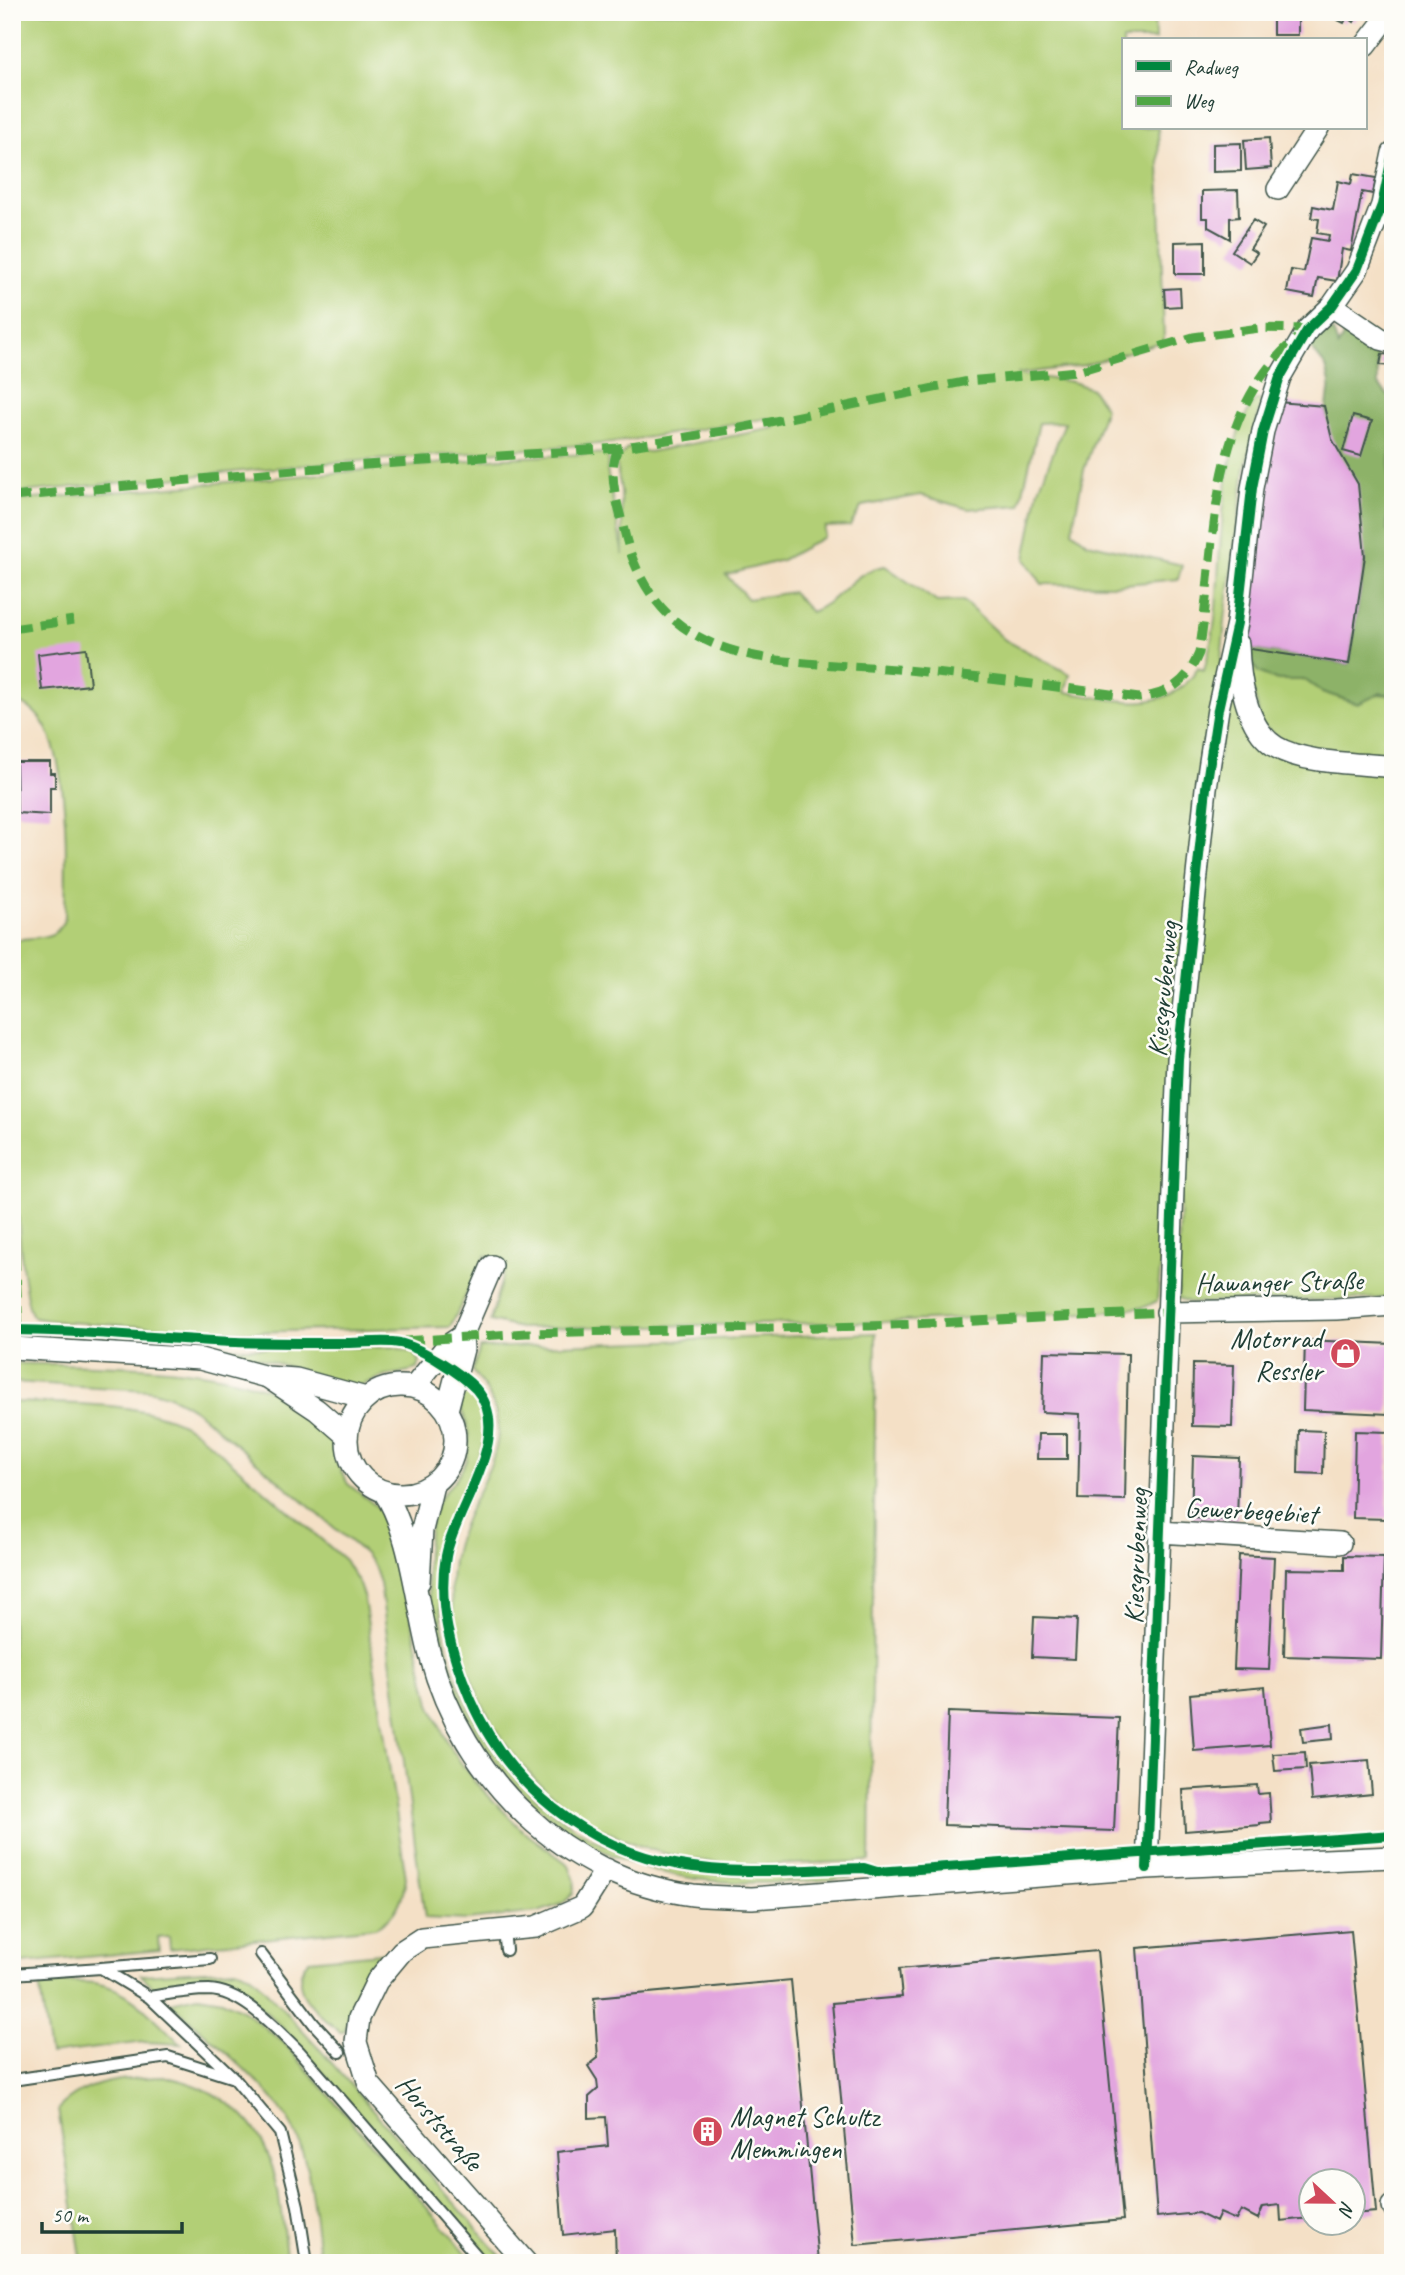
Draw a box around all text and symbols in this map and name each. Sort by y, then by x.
legend [1122,38,1366,130]
text: Radweg [1184,54,1239,80]
text: Weg [1184,88,1215,114]
street label: Kiesgrubenweg [1139,919,1186,1058]
street label: Hawanger Straße [1195,1263,1365,1300]
place label: Motorrad Ressler [1230,1321,1326,1388]
shop icon: Motorrad Ressler [1328,1337,1362,1371]
street label: Kiesgrubenweg [1116,1486,1155,1625]
street label: Gewerbegebiet [1184,1490,1322,1532]
street label: Horststraße [388,2067,492,2179]
place label: Magnet Schultz Memmingen [730,2099,881,2166]
building icon: Magnet Schultz Memmingen [690,2115,724,2149]
north arrow [1296,2166,1366,2236]
scale bar [42,2191,182,2235]
text: N [1332,2198,1360,2221]
text: 50 m [52,2202,90,2228]

